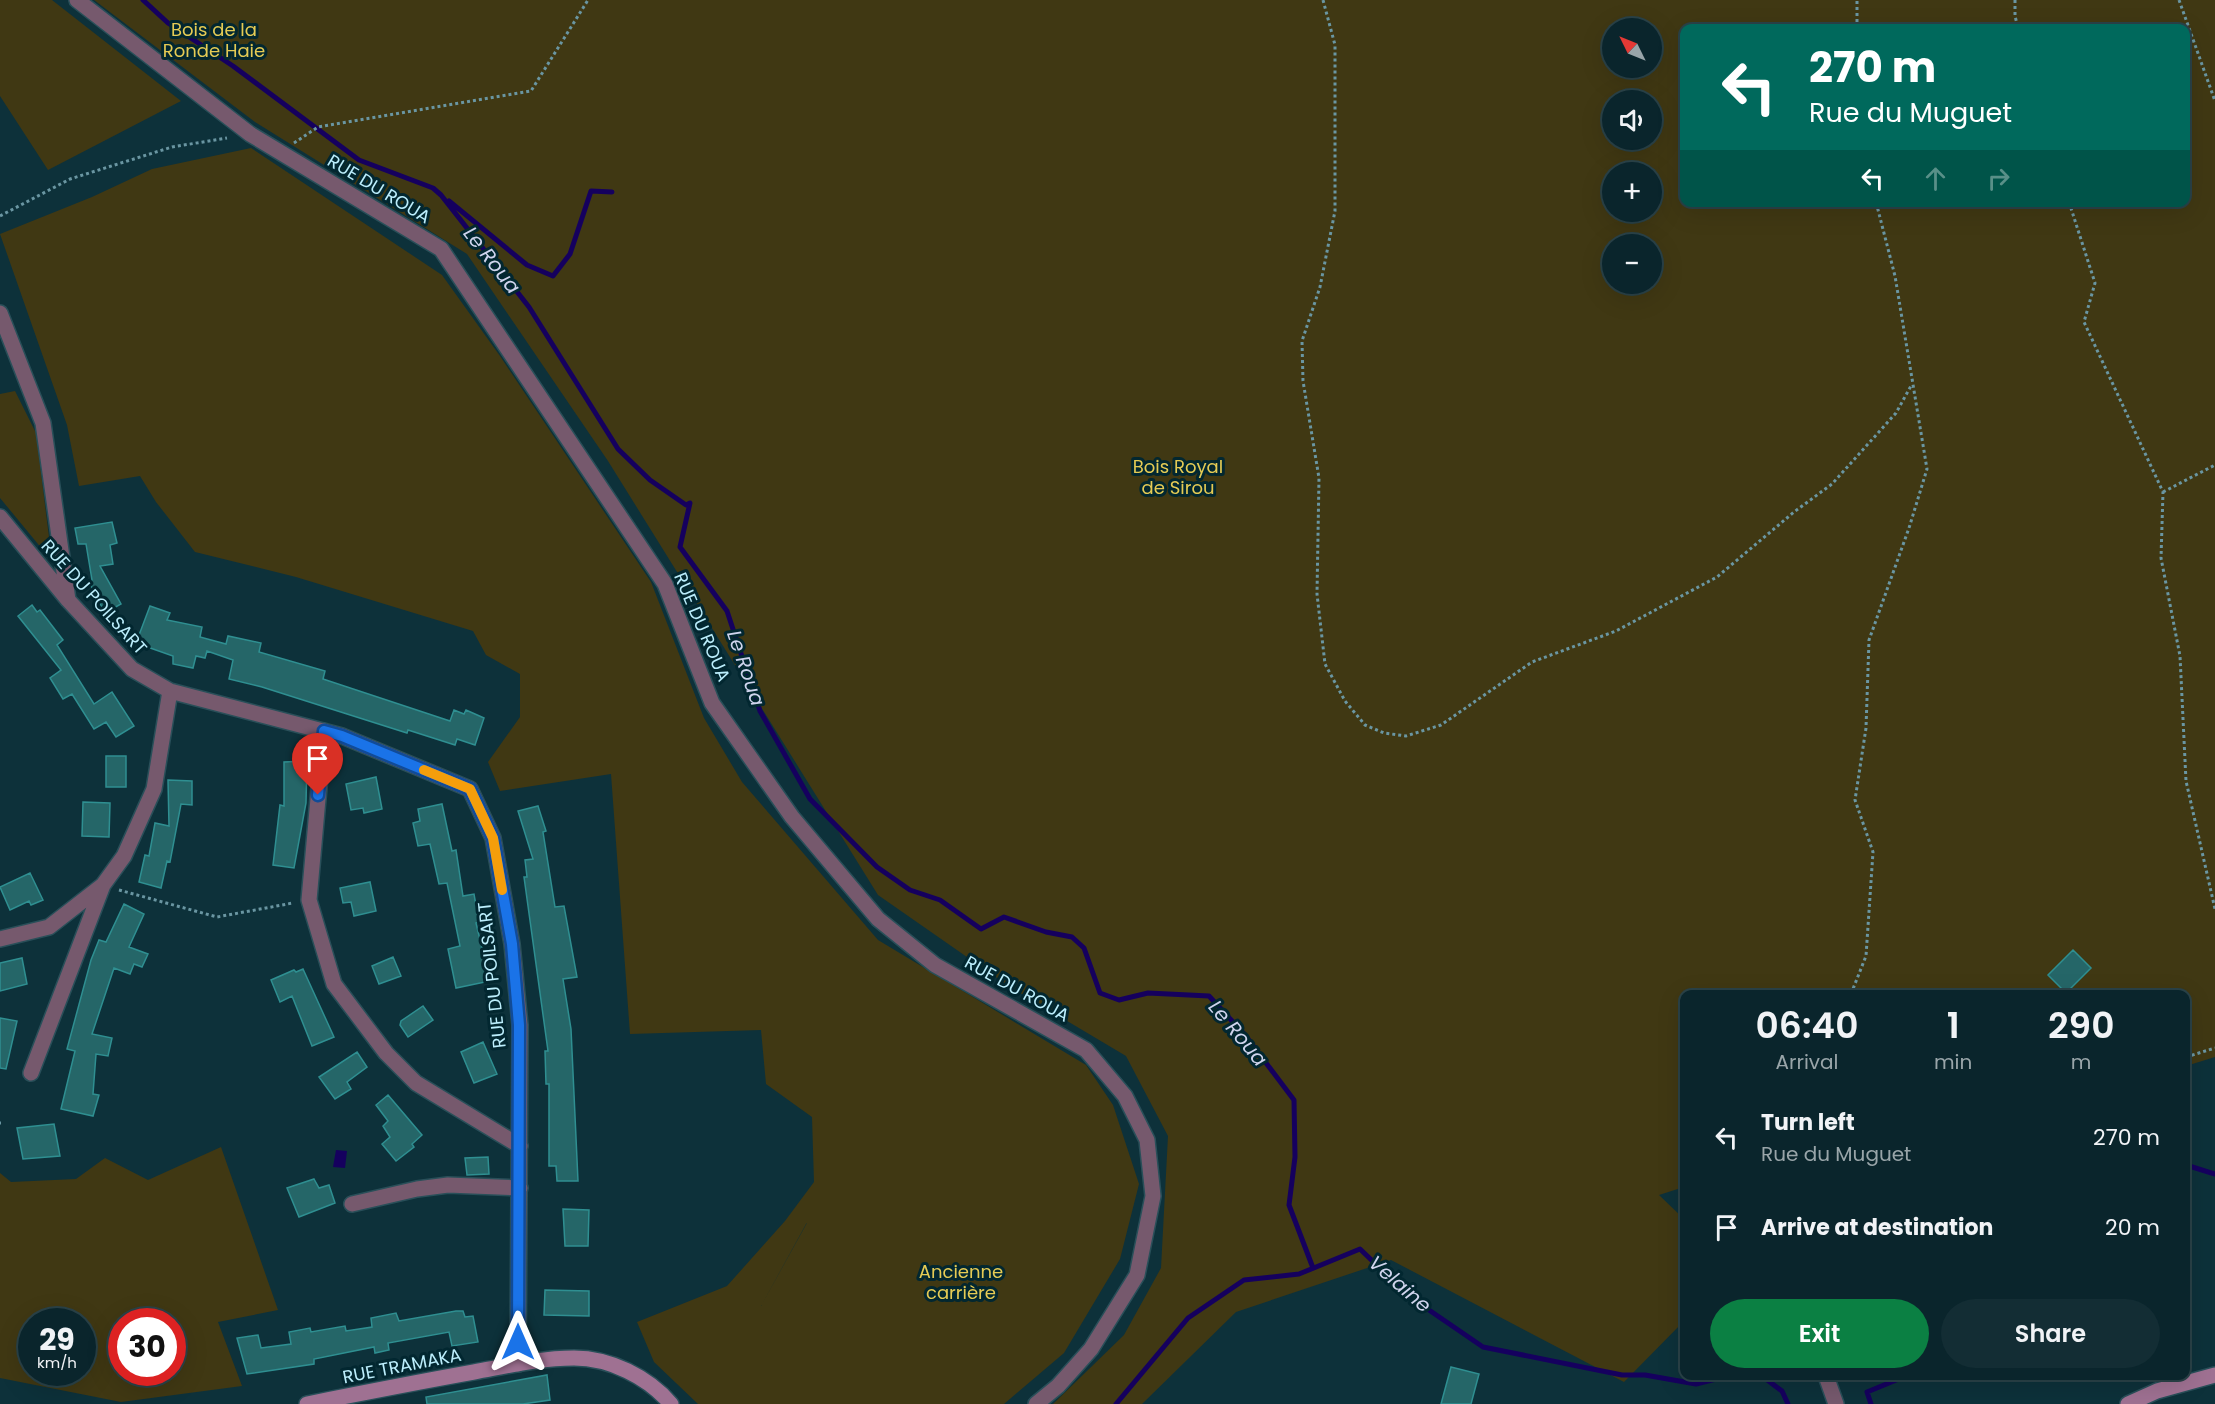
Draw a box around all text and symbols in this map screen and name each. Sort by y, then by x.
park label: Bois de la Ronde Haie [163,17,265,63]
north arrow [1602,18,1662,78]
map controls [1602,18,1662,294]
text: 270 m [1809,38,1936,97]
icon: left [1710,48,1788,126]
button: sound [1602,90,1662,150]
text: Rue du Muguet [1809,94,2012,131]
street label: RUE DU ROUA [323,148,435,229]
button: + [1602,162,1662,222]
icon: left [1856,162,1889,195]
icon: ahead [1919,162,1952,195]
icon: right [1982,162,2015,195]
water label: Le Roua [457,221,527,299]
button: − [1602,234,1662,294]
park label: Bois Royal de Sirou [1133,454,1223,500]
street label: RUE DU POILSART [36,534,153,660]
street label: RUE DU ROUA [668,568,737,685]
water label: Le Roua [720,626,772,710]
pin [292,733,343,795]
icon: arrive [301,742,334,775]
street label: RUE DU POILSART [471,900,512,1049]
street label: RUE DU ROUA [960,949,1074,1028]
water label: Le Roua [1202,994,1274,1072]
text: 06:40 [1756,1000,1858,1051]
text: 1 [1947,1000,1960,1051]
text: 290 [2048,1000,2114,1051]
text: Arrival [1776,1048,1839,1076]
text: min [1934,1048,1972,1076]
text: m [2071,1048,2091,1076]
text: Turn left [1761,1107,1855,1138]
icon: left [1710,1121,1743,1154]
text: 270 m [2093,1122,2160,1153]
text: Rue du Muguet [1761,1140,1911,1168]
icon: arrive [1710,1211,1743,1244]
text: Arrive at destination [1761,1212,1993,1243]
text: 20 m [2105,1212,2160,1243]
water label: Velaine [1363,1249,1437,1319]
park label: Ancienne carrière [919,1259,1003,1305]
button: Exit [1710,1299,1929,1368]
button: Share [1941,1299,2160,1368]
speed limit sign: 30 [108,1308,186,1386]
position arrow [486,1310,550,1374]
text: 29 [39,1318,75,1361]
street label: RUE TRAMAKA [340,1342,463,1389]
text: km/h [37,1352,77,1373]

